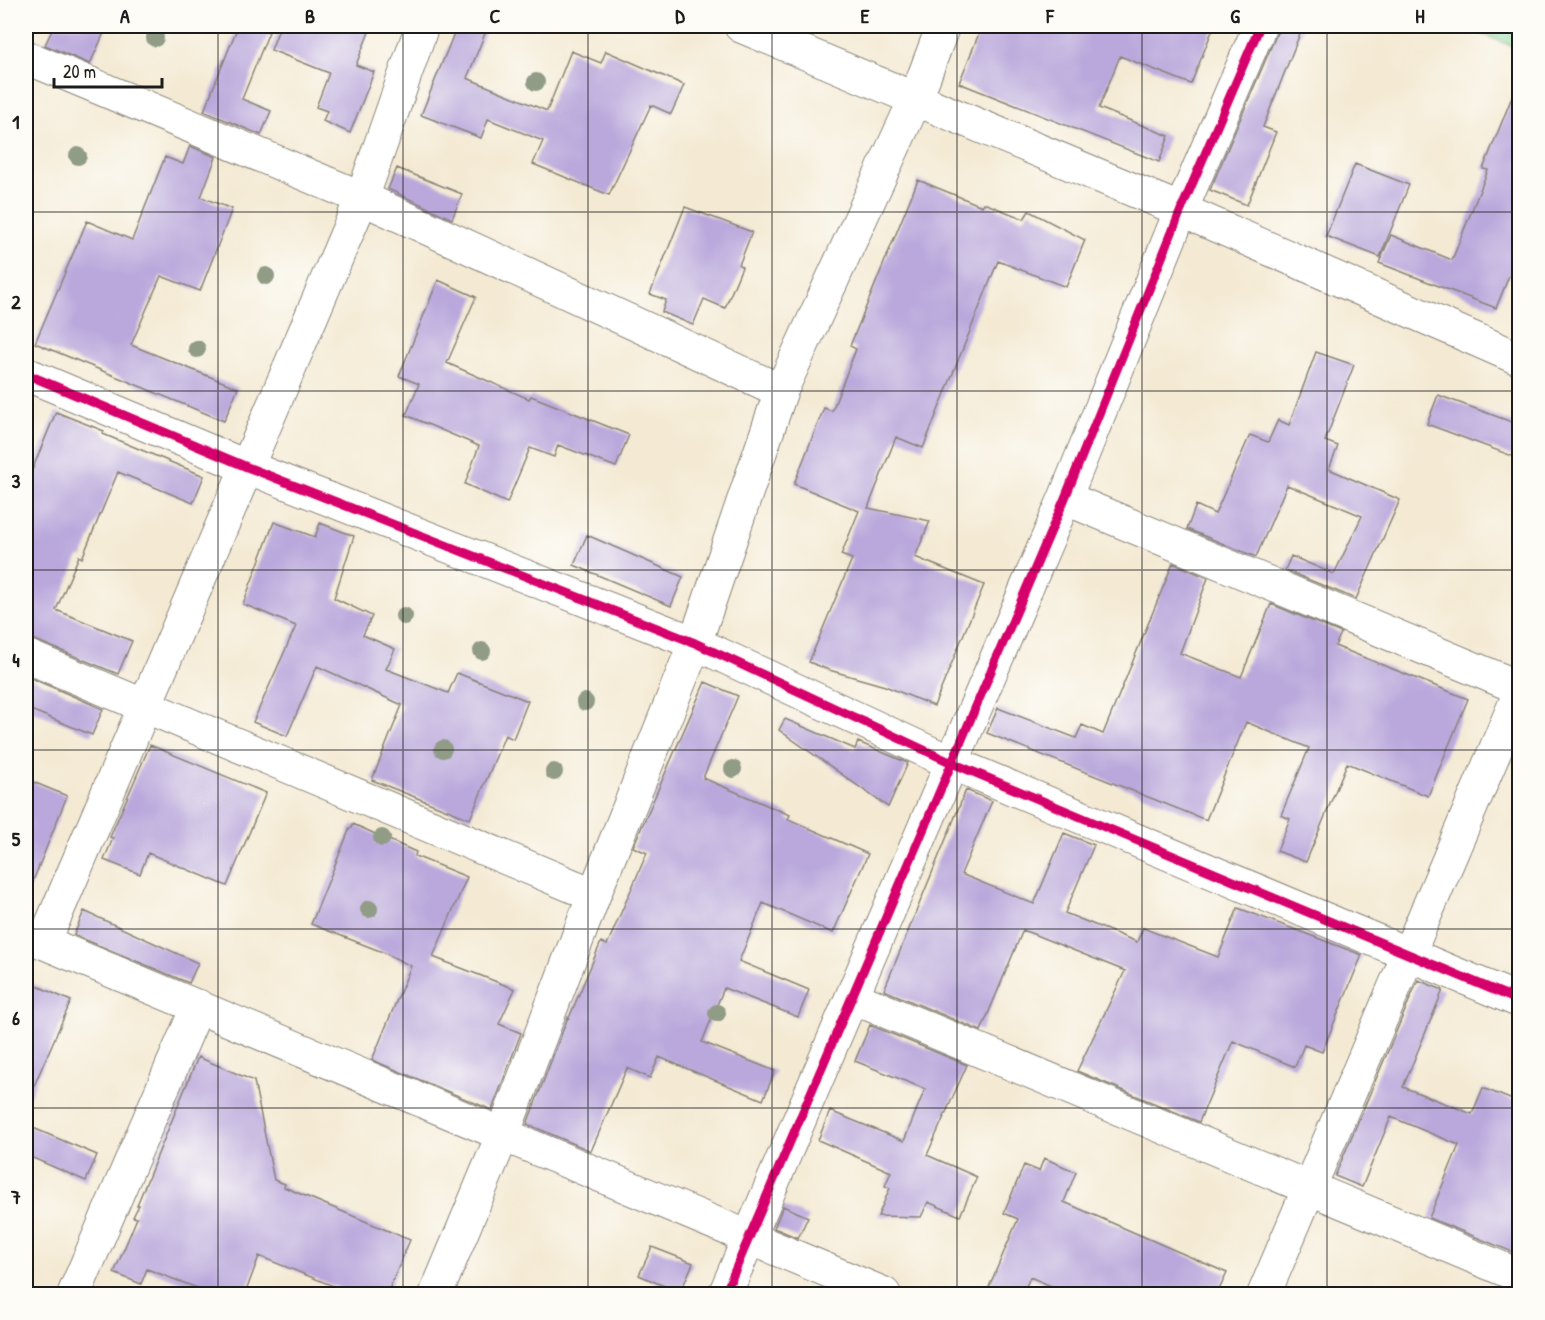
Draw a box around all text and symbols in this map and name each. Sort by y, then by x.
text: A [120,2,130,29]
text: B [305,2,315,29]
text: C [490,2,501,29]
text: D [675,2,685,29]
text: E [861,2,870,29]
text: F [1045,2,1055,29]
text: G [1230,2,1240,29]
text: H [1415,2,1425,29]
scale bar [54,51,162,89]
text: 20 m [63,59,96,84]
text: 1 [12,108,20,135]
text: 2 [11,288,21,315]
text: 3 [12,467,21,494]
text: 4 [12,646,20,673]
text: 5 [12,825,21,852]
text: 6 [12,1004,20,1031]
text: 7 [10,1183,21,1210]

